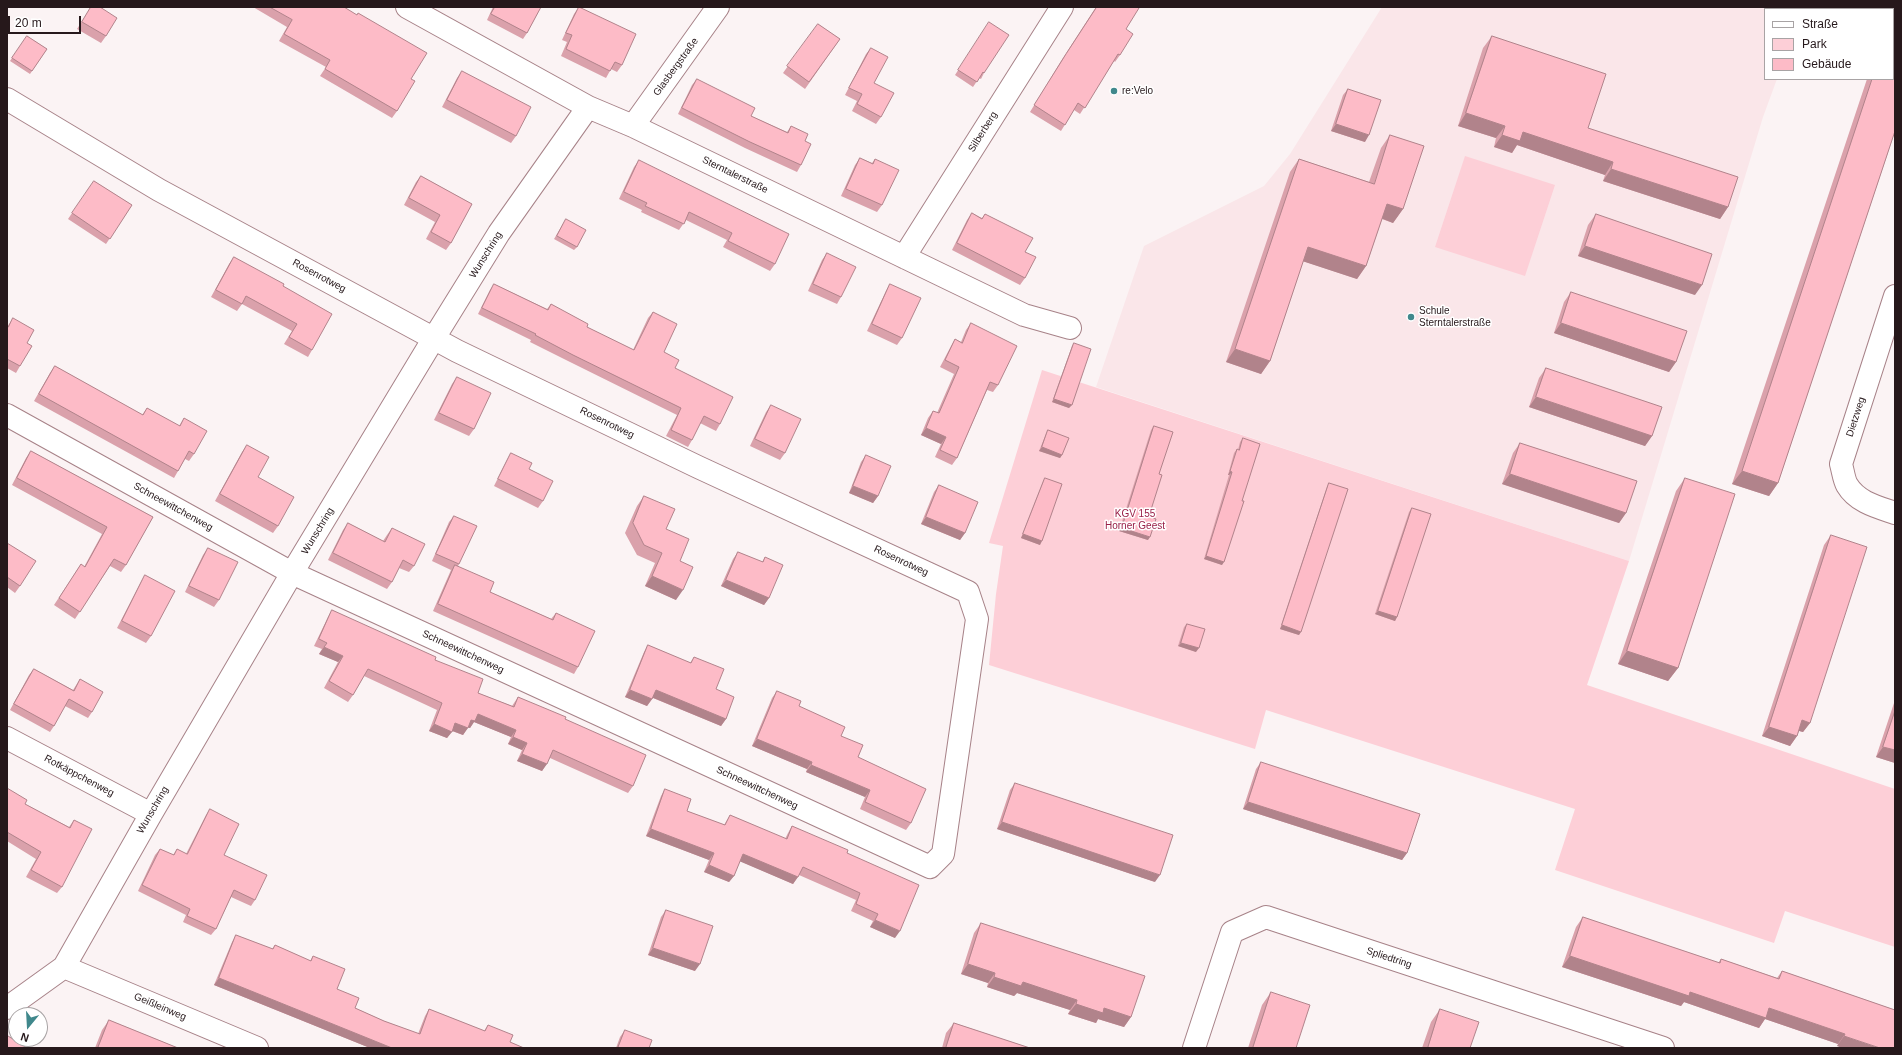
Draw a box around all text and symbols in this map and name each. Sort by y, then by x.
scale bar [10,8,83,34]
legend [1764,8,1894,80]
text: 20 m [15,16,42,30]
text: Straße [1802,17,1838,31]
street label: Glasbergstraße [651,36,701,98]
text: Park [1802,37,1827,51]
text: Gebäude [1802,57,1851,71]
place label: re:Velo [1122,85,1153,97]
marker: re:Velo [1109,86,1119,96]
street label: Silberberg [966,109,1000,155]
street label: Sterntalerstraße [700,154,770,196]
street label: Wunschring [467,230,505,280]
street label: Rosenrotweg [290,257,348,295]
place label: Schule Sterntalerstraße [1419,305,1491,328]
marker: Schule Sterntalerstraße [1406,312,1416,322]
street label: Dietzweg [1844,396,1868,438]
street label: Rosenrotweg [578,405,636,441]
street label: Schneewittchenweg [131,480,215,534]
street label: Wunschring [299,505,337,557]
park label: KGV 155 Horner Geest [1105,508,1165,532]
street label: Rosenrotweg [872,543,930,579]
street label: Schneewittchenweg [420,628,506,676]
street label: Rotkäppchenweg [42,753,116,799]
street label: Schneewittchenweg [714,764,800,812]
street label: Wunschring [135,784,171,836]
street label: Spliedtring [1365,945,1413,971]
street label: Geißleinweg [132,991,188,1023]
north arrow [8,1007,48,1047]
text: N [19,1031,30,1044]

